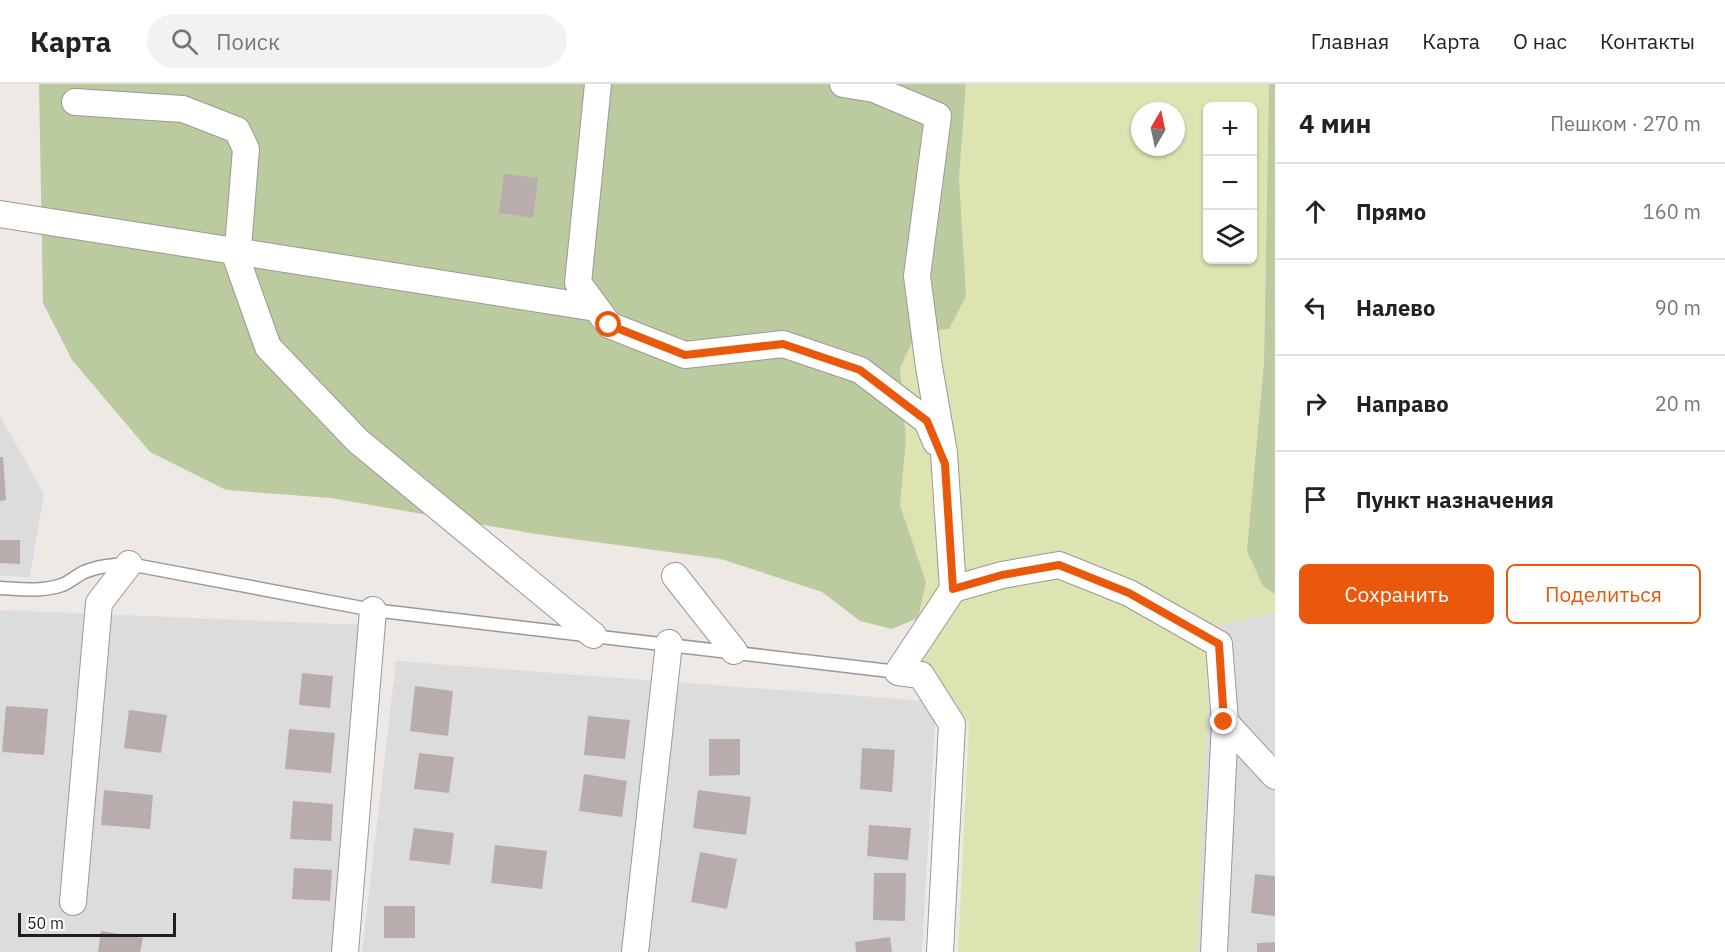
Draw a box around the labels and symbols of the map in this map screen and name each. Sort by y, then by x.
north arrow [1131,102,1185,156]
route start [595,311,621,337]
route end [1210,708,1236,734]
scale bar [18,910,176,938]

